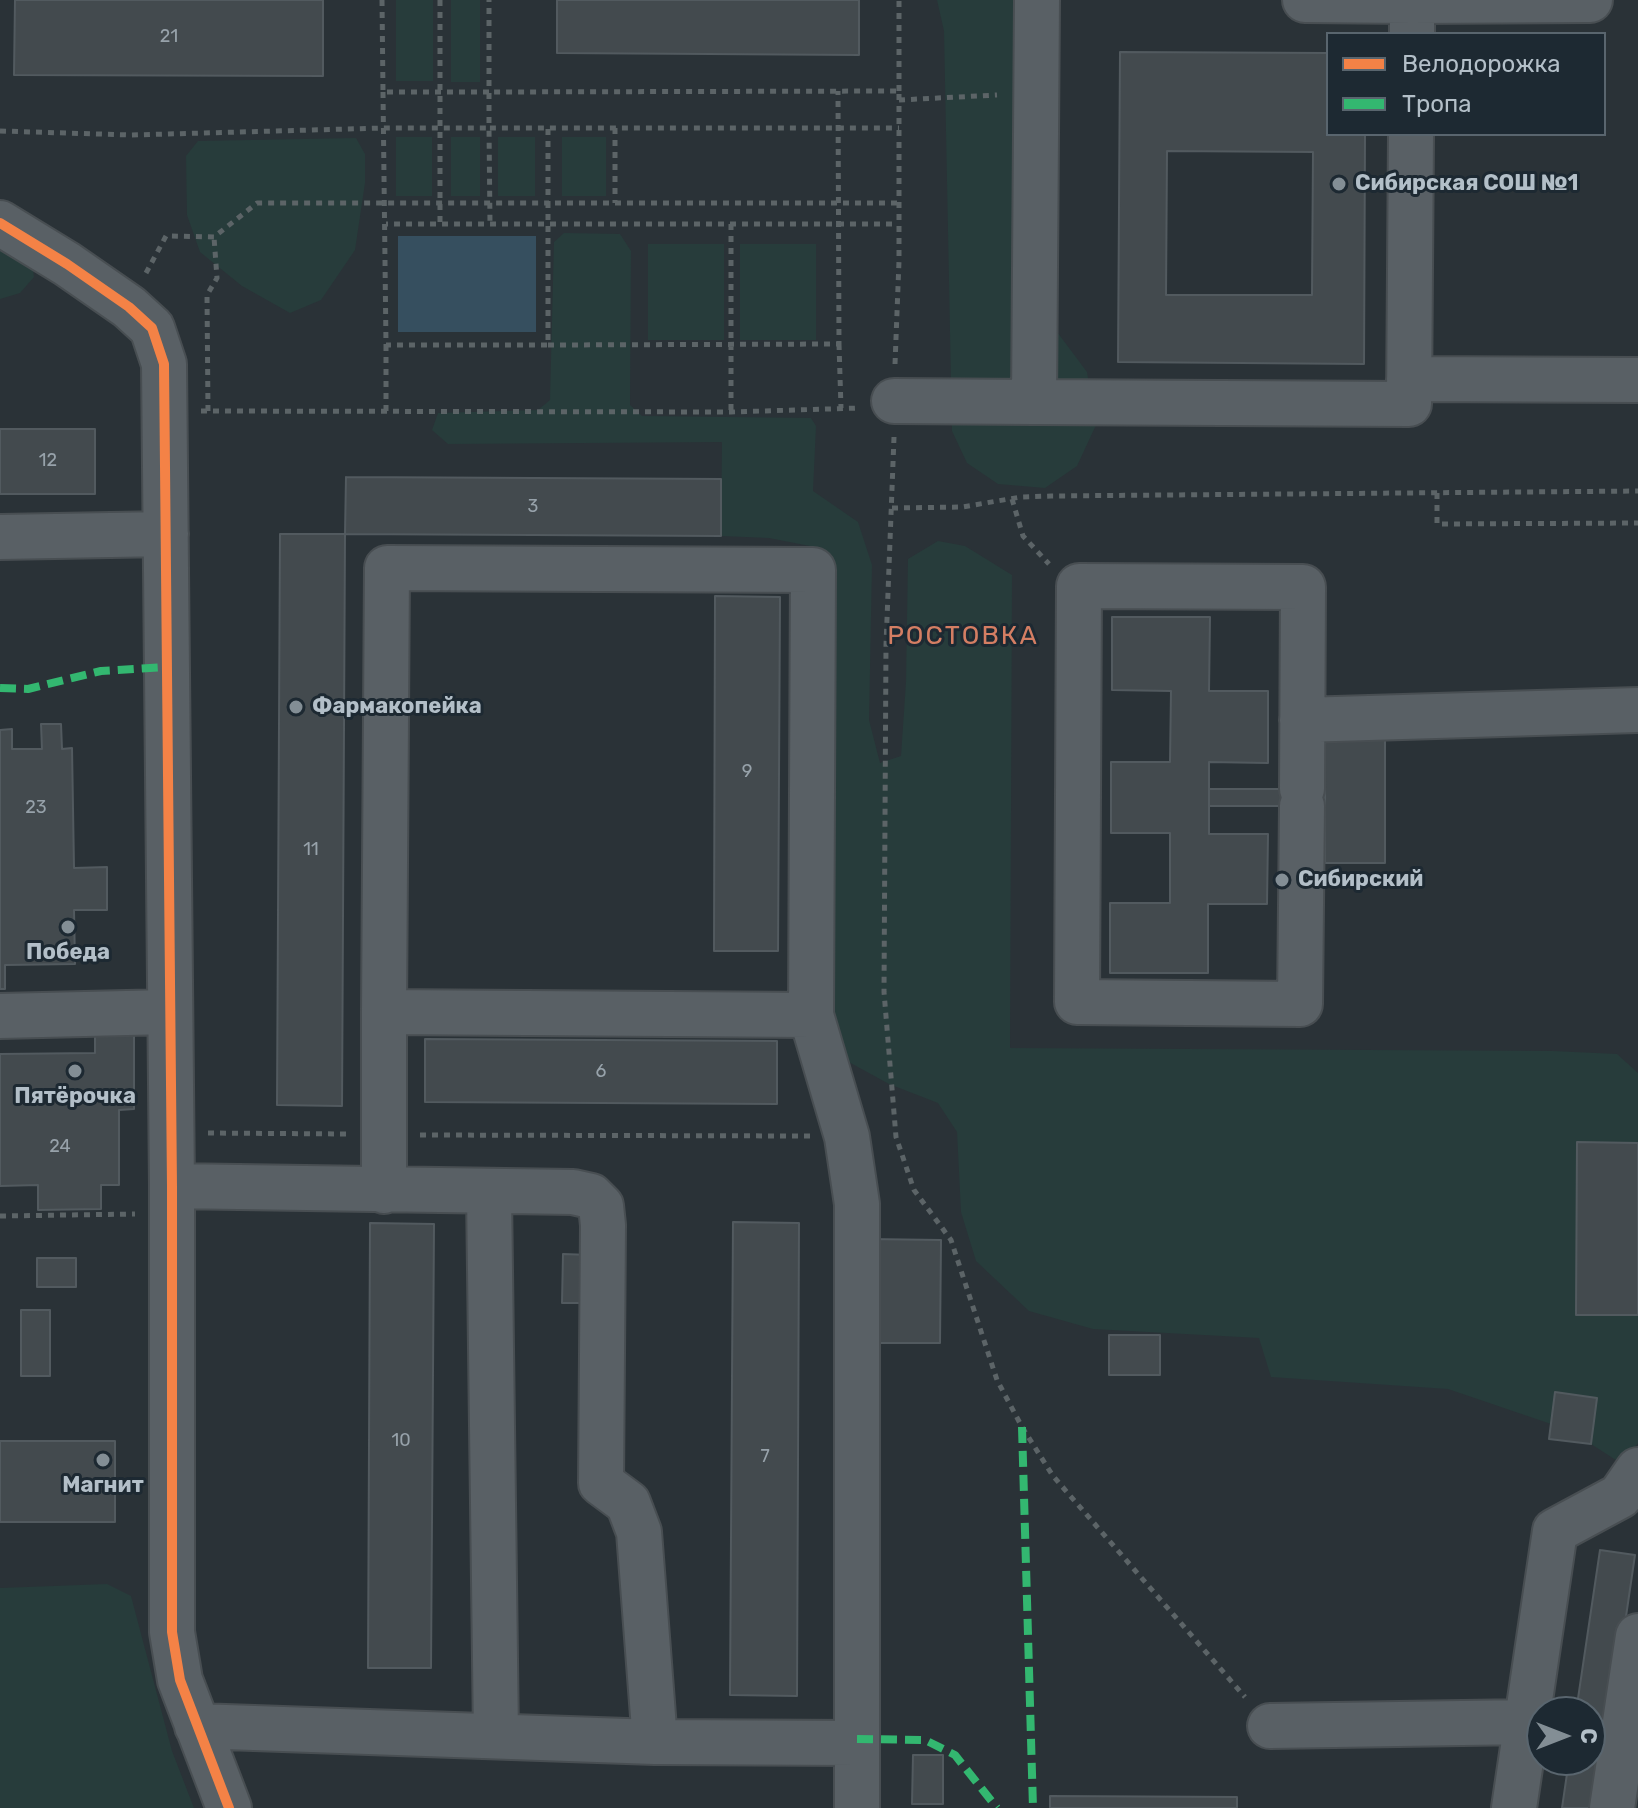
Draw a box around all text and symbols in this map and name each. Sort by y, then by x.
house number: 21 [160,26,178,48]
legend [1326,32,1606,136]
text: Велодорожка [1402,50,1561,78]
text: Тропа [1402,90,1471,118]
place label: Сибирская СОШ №1 [1355,171,1579,197]
marker: Сибирская СОШ №1 [1330,175,1348,193]
house number: 12 [39,450,57,472]
house number: 3 [528,496,538,518]
district label: РОСТОВКА [887,620,1039,652]
place label: Фармакопейка [312,694,482,720]
marker: Фармакопейка [287,698,305,716]
house number: 9 [742,761,752,783]
house number: 23 [25,797,47,819]
house number: 11 [303,839,319,861]
place label: Сибирский [1298,867,1423,893]
marker: Сибирский [1273,871,1291,889]
marker: Победа [59,918,77,936]
place label: Победа [26,940,110,966]
house number: 6 [596,1061,606,1083]
marker: Пятёрочка [66,1062,84,1080]
place label: Пятёрочка [14,1084,136,1110]
house number: 24 [49,1136,71,1158]
house number: 10 [391,1430,411,1452]
house number: 7 [760,1446,770,1468]
marker: Магнит [94,1451,112,1469]
place label: Магнит [62,1473,144,1499]
north arrow [1526,1696,1606,1776]
text: С [1575,1728,1602,1744]

